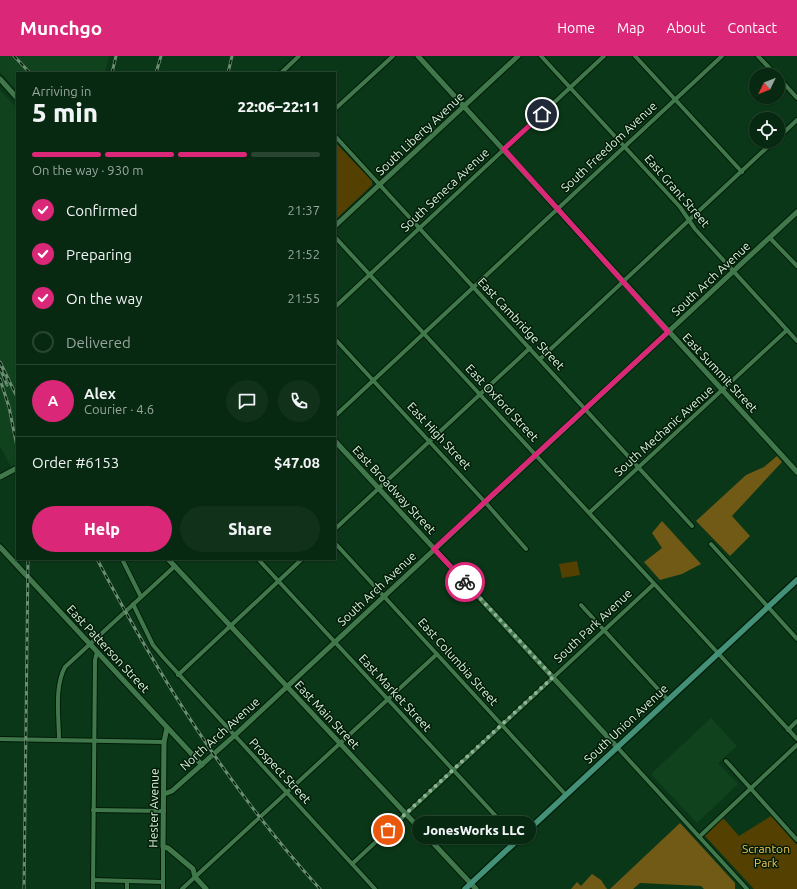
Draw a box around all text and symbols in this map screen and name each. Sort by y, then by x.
text: Munchgo [20,17,102,39]
text: Home [557,20,595,36]
text: Map [617,20,645,36]
text: About [667,20,706,36]
text: Contact [728,20,777,36]
north arrow [749,68,785,104]
map controls [749,68,785,148]
text: Arriving in [32,84,91,98]
street label: South Liberty Avenue [373,90,466,178]
pin [525,97,559,131]
text: 5 min [32,98,98,127]
text: 22:06–22:11 [237,98,320,115]
street label: South Freedom Avenue [558,99,659,194]
icon: home [531,103,553,125]
button: locate [749,112,785,148]
street label: South Seneca Avenue [398,145,491,234]
street label: East Grant Street [642,152,713,230]
text: On the way · 930 m [32,163,144,177]
icon: check [32,199,54,221]
text: Confirmed [66,202,138,219]
text: 21:37 [287,203,320,217]
street label: South Arch Avenue [669,239,753,318]
icon: check [32,243,54,265]
text: Preparing [66,246,132,263]
text: 21:52 [287,247,320,261]
street label: East Cambridge Street [475,275,567,372]
icon: check [32,287,54,309]
text: On the way [66,290,142,307]
text: 21:55 [287,291,320,305]
street label: East Summit Street [680,330,761,415]
text: Delivered [66,334,131,351]
street label: East Oxford Street [463,362,542,444]
button: chat [226,380,268,422]
button: phone [278,380,320,422]
street label: South Mechanic Avenue [612,383,716,479]
text: Alex [84,385,116,402]
text: A [48,392,58,409]
street label: East High Street [405,399,474,472]
text: Courier · 4.6 [84,402,154,416]
street label: East Broadway Street [350,443,439,537]
text: Order #6153 [32,454,119,471]
text: $47.08 [274,454,320,471]
button: Help [32,506,172,552]
button: Share [180,506,320,552]
street label: South Arch Avenue [335,549,419,628]
courier [445,562,485,602]
icon: bike [454,571,476,593]
street label: South Park Avenue [551,586,634,665]
street label: East Patterson Street [64,602,152,695]
street label: East Columbia Street [416,615,501,708]
street label: East Market Street [356,652,434,734]
street label: East Main Street [293,678,362,752]
street label: South Union Avenue [581,682,670,766]
street label: North Arch Avenue [177,695,262,773]
street label: Prospect Street [247,735,314,806]
street label: Hester Avenue [146,768,161,848]
pin [371,813,405,847]
callout: JonesWorks LLC [412,816,536,844]
icon: bag [377,819,399,841]
text: JonesWorks LLC [423,823,525,837]
park label: Scranton Park [742,842,790,869]

